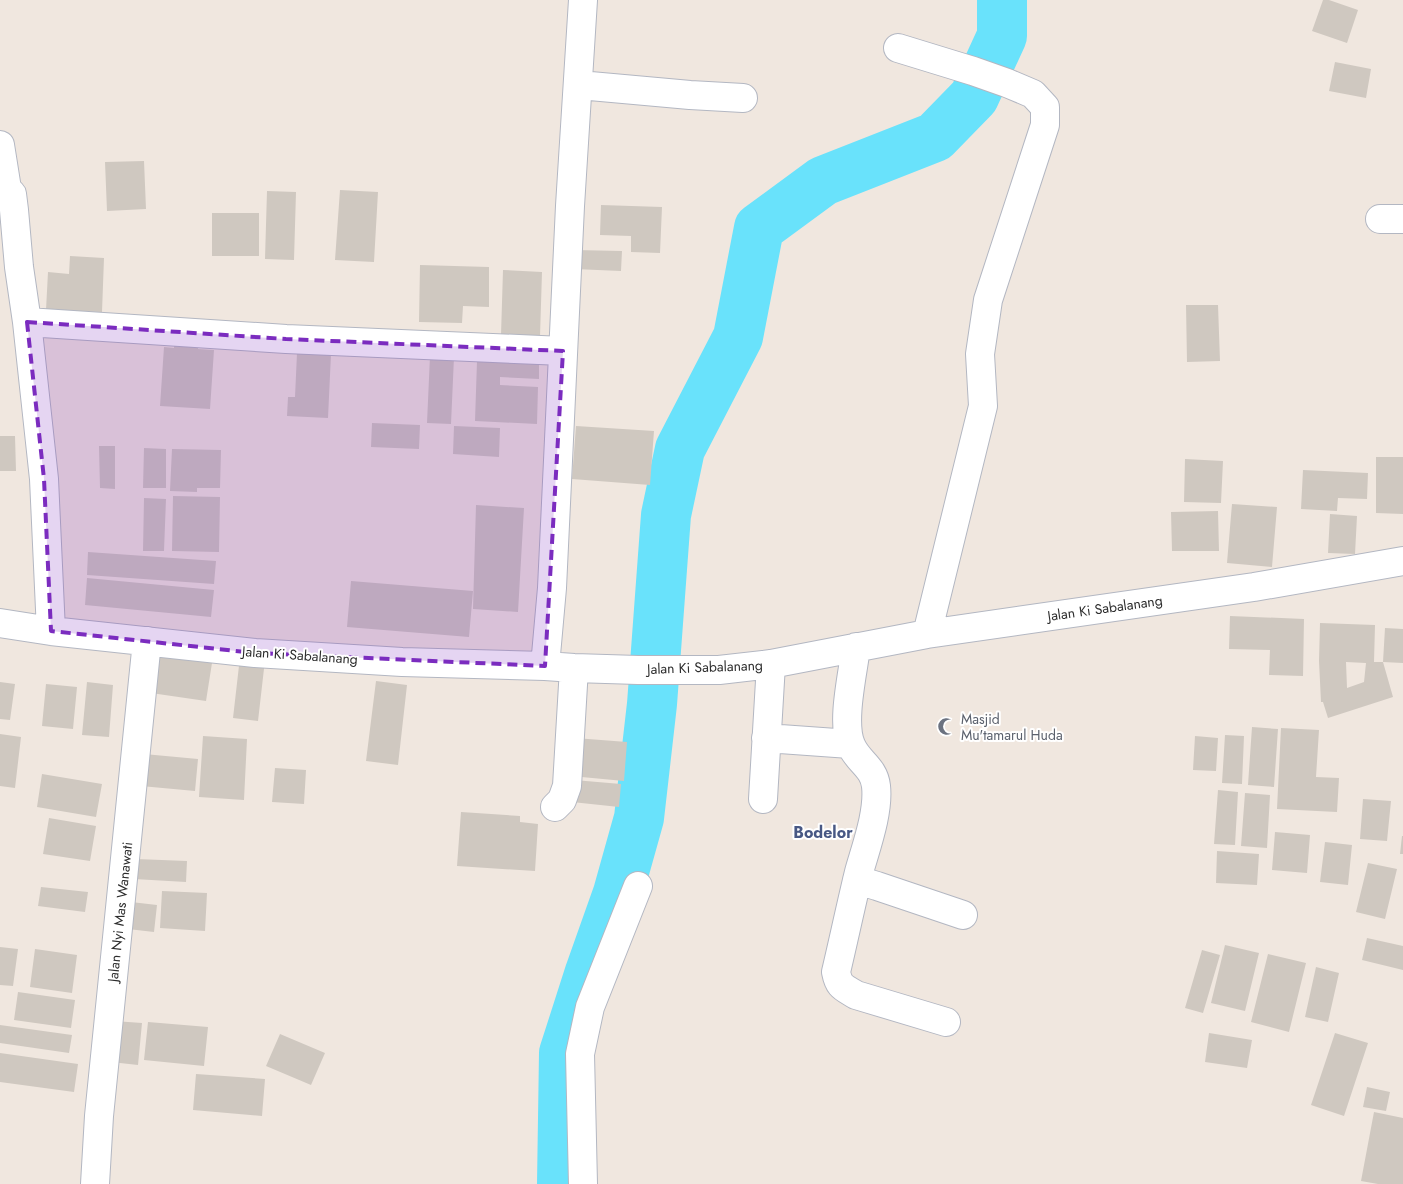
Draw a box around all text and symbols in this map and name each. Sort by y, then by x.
street label: Jalan Ki Sabalanang [1044,590,1164,626]
street label: Jalan Ki Sabalanang [240,641,358,669]
street label: Jalan Ki Sabalanang [645,655,763,679]
place label: Masjid Mu'tamarul Huda [961,709,1063,745]
mosque icon: Masjid Mu'tamarul Huda [937,717,957,737]
district label: Bodelor [793,821,853,844]
street label: Jalan Nyi Mas Wanawati [102,841,137,985]

